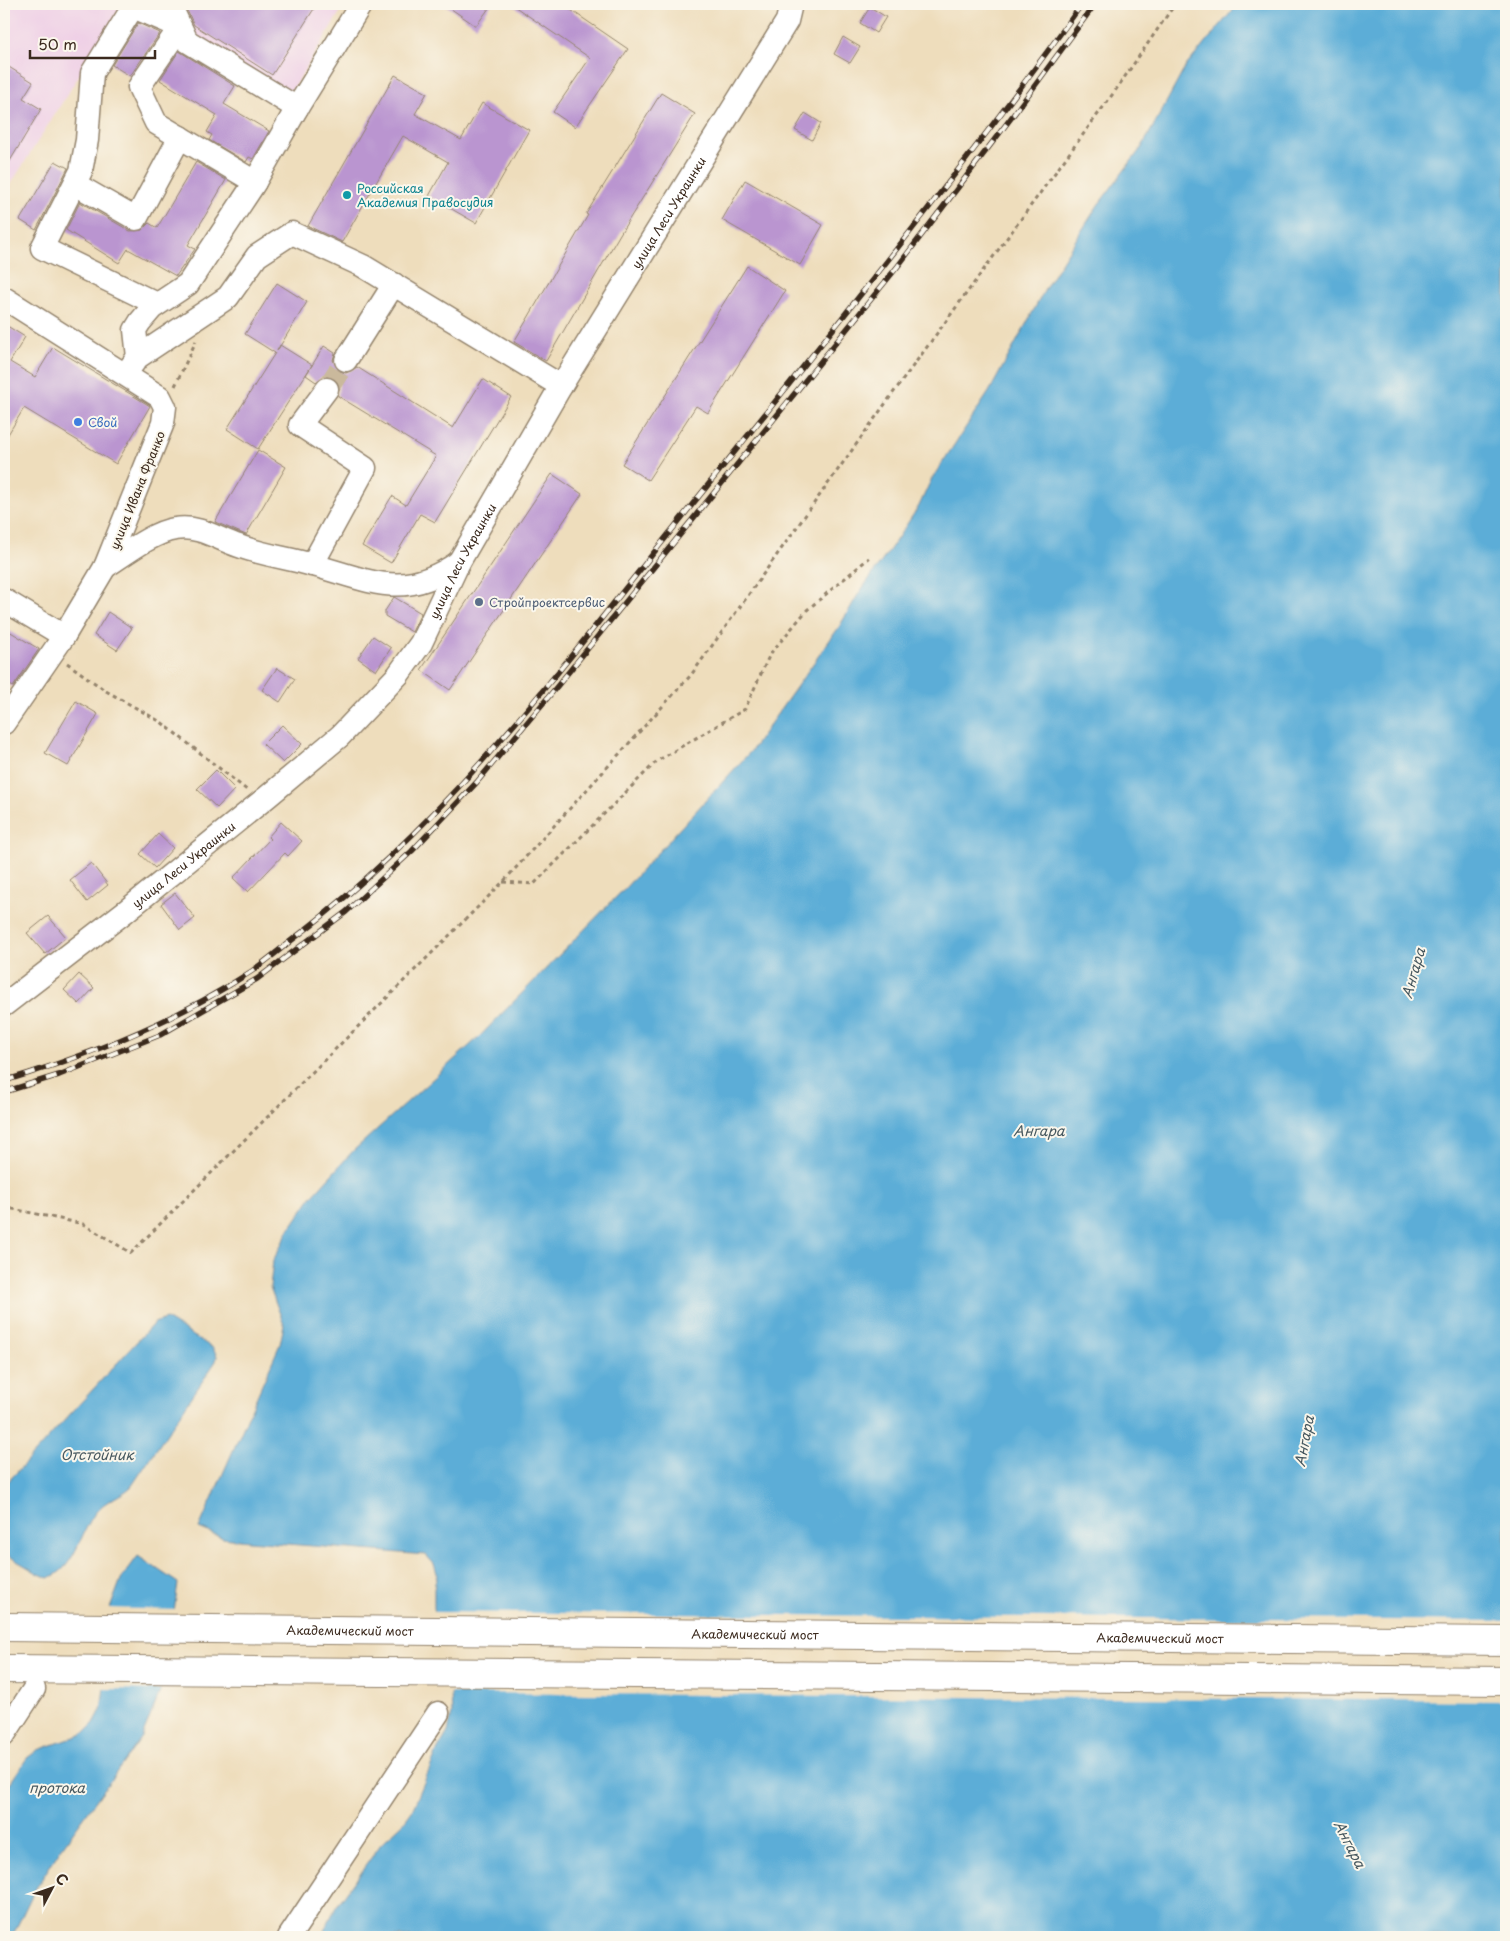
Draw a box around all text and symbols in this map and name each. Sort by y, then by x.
scale bar [30,28,155,60]
text: 50 m [38,32,77,55]
street label: улица Леси Украинки [627,153,710,272]
place label: Российская Академия Правосудия [357,179,494,211]
marker: Российская Академия Правосудия [341,189,353,201]
place label: Свой [88,413,117,431]
marker: Свой [72,416,84,428]
street label: улица Ивана Франко [105,428,169,552]
street label: улица Леси Украинки [425,500,500,622]
place label: Стройпроектсервис [489,593,605,611]
marker: Стройпроектсервис [473,596,485,608]
street label: улица Леси Украинки [128,817,239,912]
water label: Ангара [1396,944,1430,1001]
water label: Ангара [1013,1120,1066,1141]
water label: Ангара [1289,1413,1319,1468]
water label: Отстойник [60,1444,135,1465]
street label: Академический мост [286,1621,414,1640]
street label: Академический мост [691,1624,819,1644]
street label: Академический мост [1096,1628,1224,1647]
water label: протока [29,1777,86,1798]
water label: Ангара [1329,1816,1372,1873]
north arrow [28,1864,78,1914]
text: С [51,1868,74,1890]

